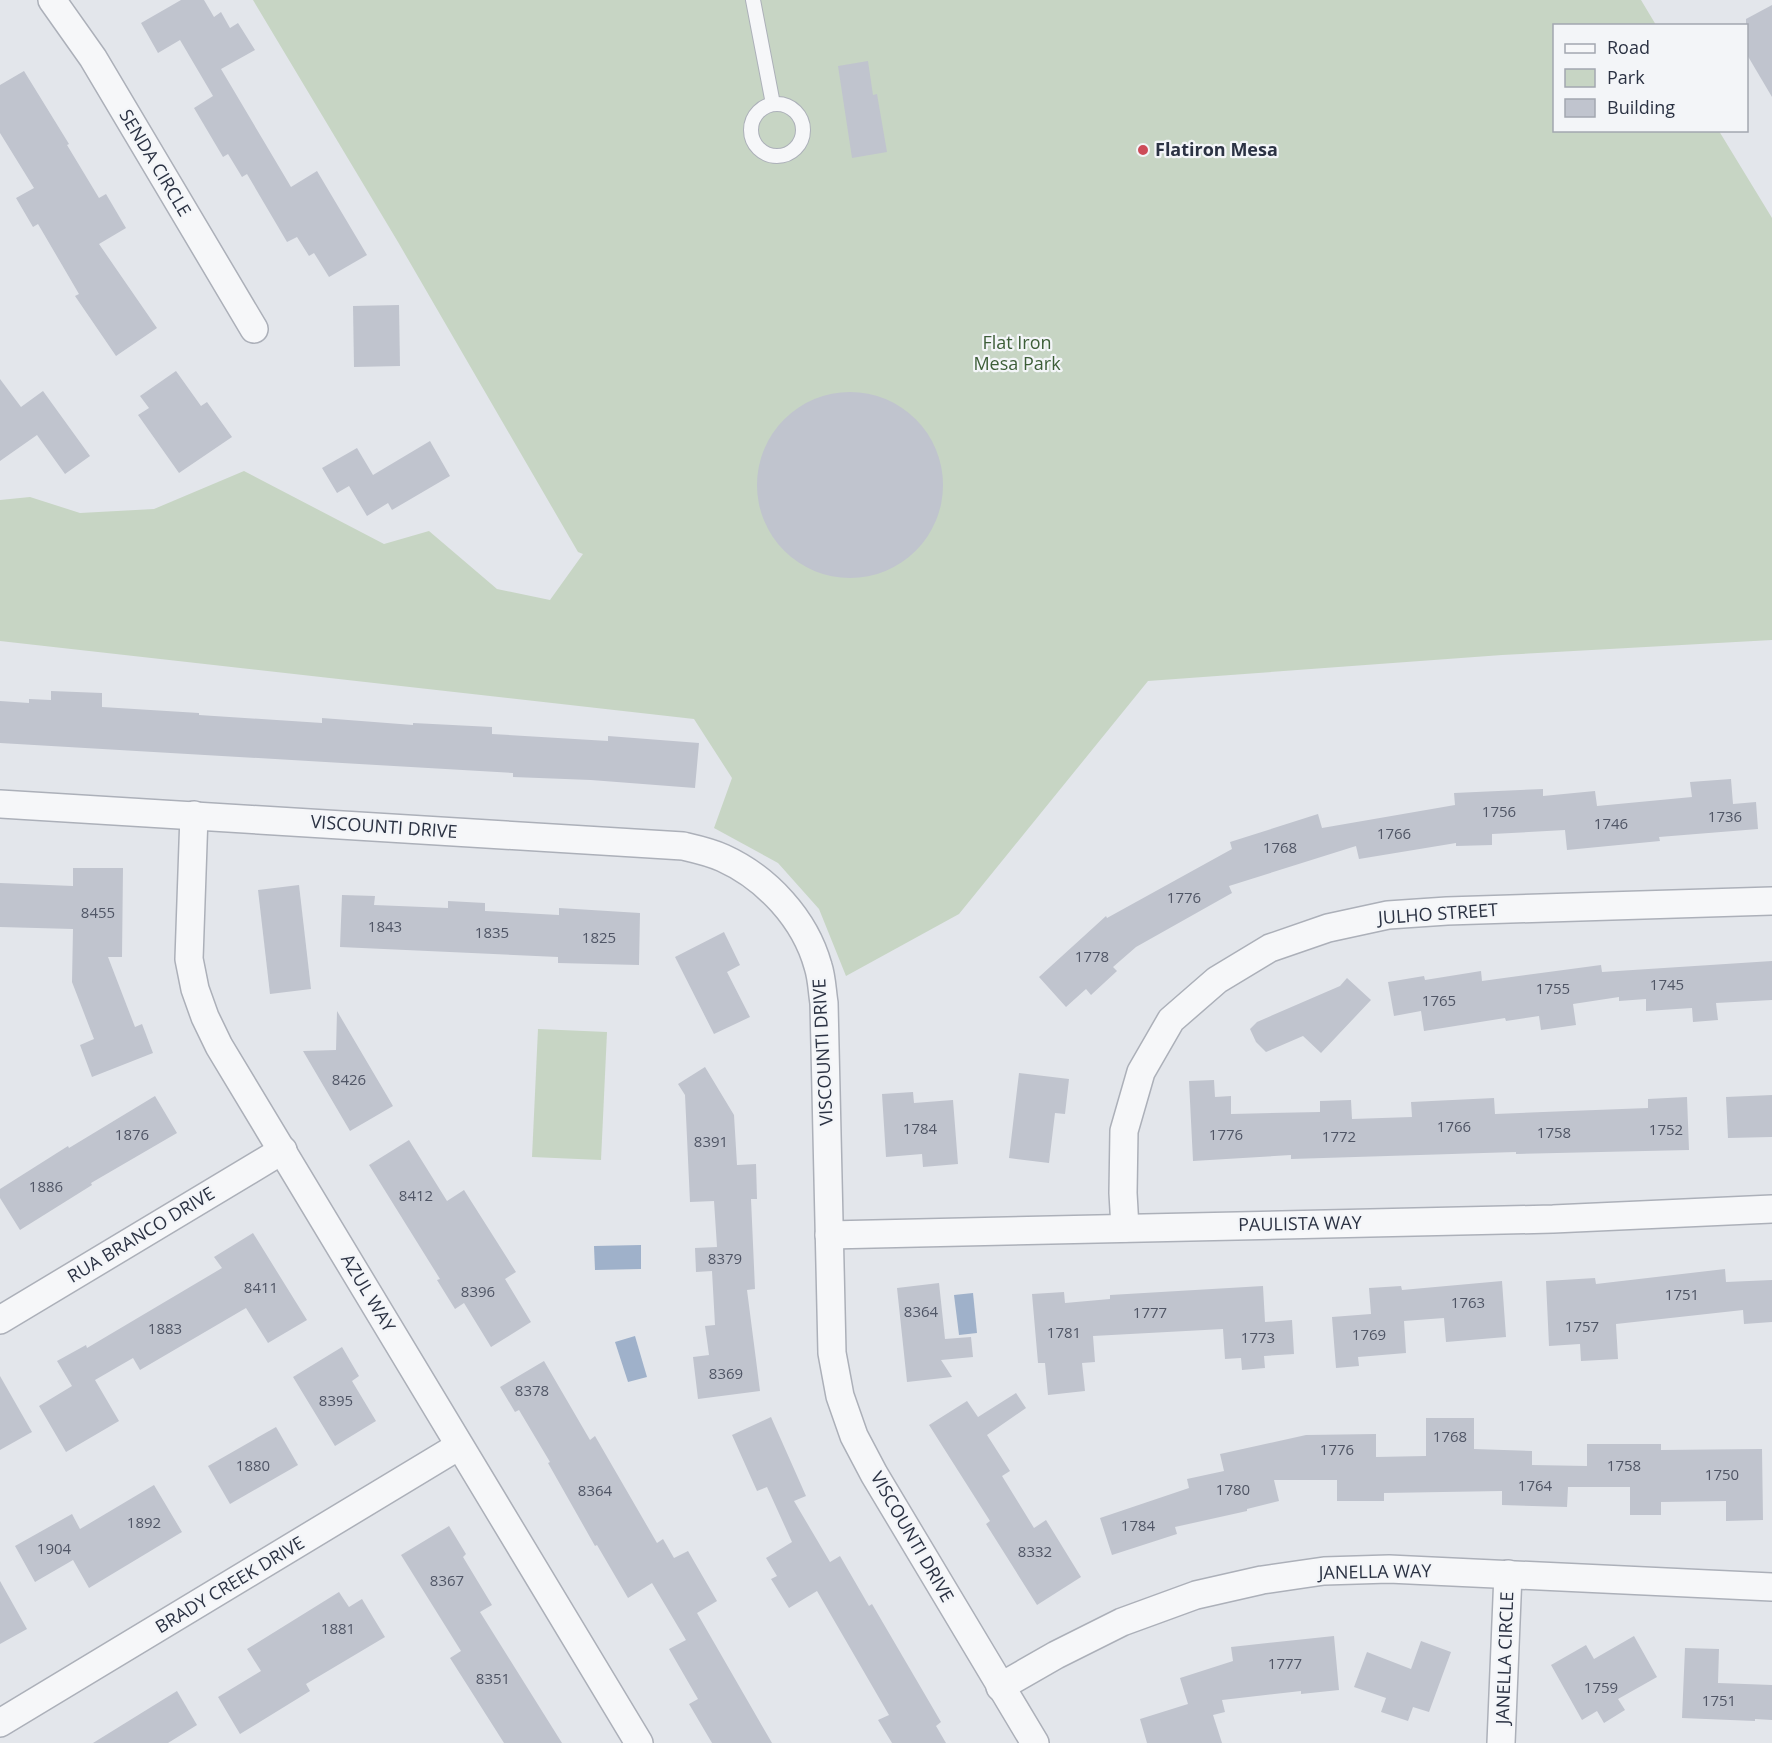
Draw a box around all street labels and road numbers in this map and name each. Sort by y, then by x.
street label: SENDA CIRCLE [114,105,197,220]
street label: VISCOUNTI DRIVE [310,809,458,843]
street label: JULHO STREET [1375,897,1499,929]
street label: VISCOUNTI DRIVE [806,978,838,1126]
street label: RUA BRANCO DRIVE [62,1181,219,1288]
street label: PAULISTA WAY [1238,1210,1363,1236]
street label: AZUL WAY [336,1249,402,1337]
street label: VISCOUNTI DRIVE [866,1467,960,1606]
street label: BRADY CREEK DRIVE [150,1530,309,1638]
street label: JANELLA WAY [1316,1558,1432,1584]
street label: JANELLA CIRCLE [1490,1591,1518,1727]

